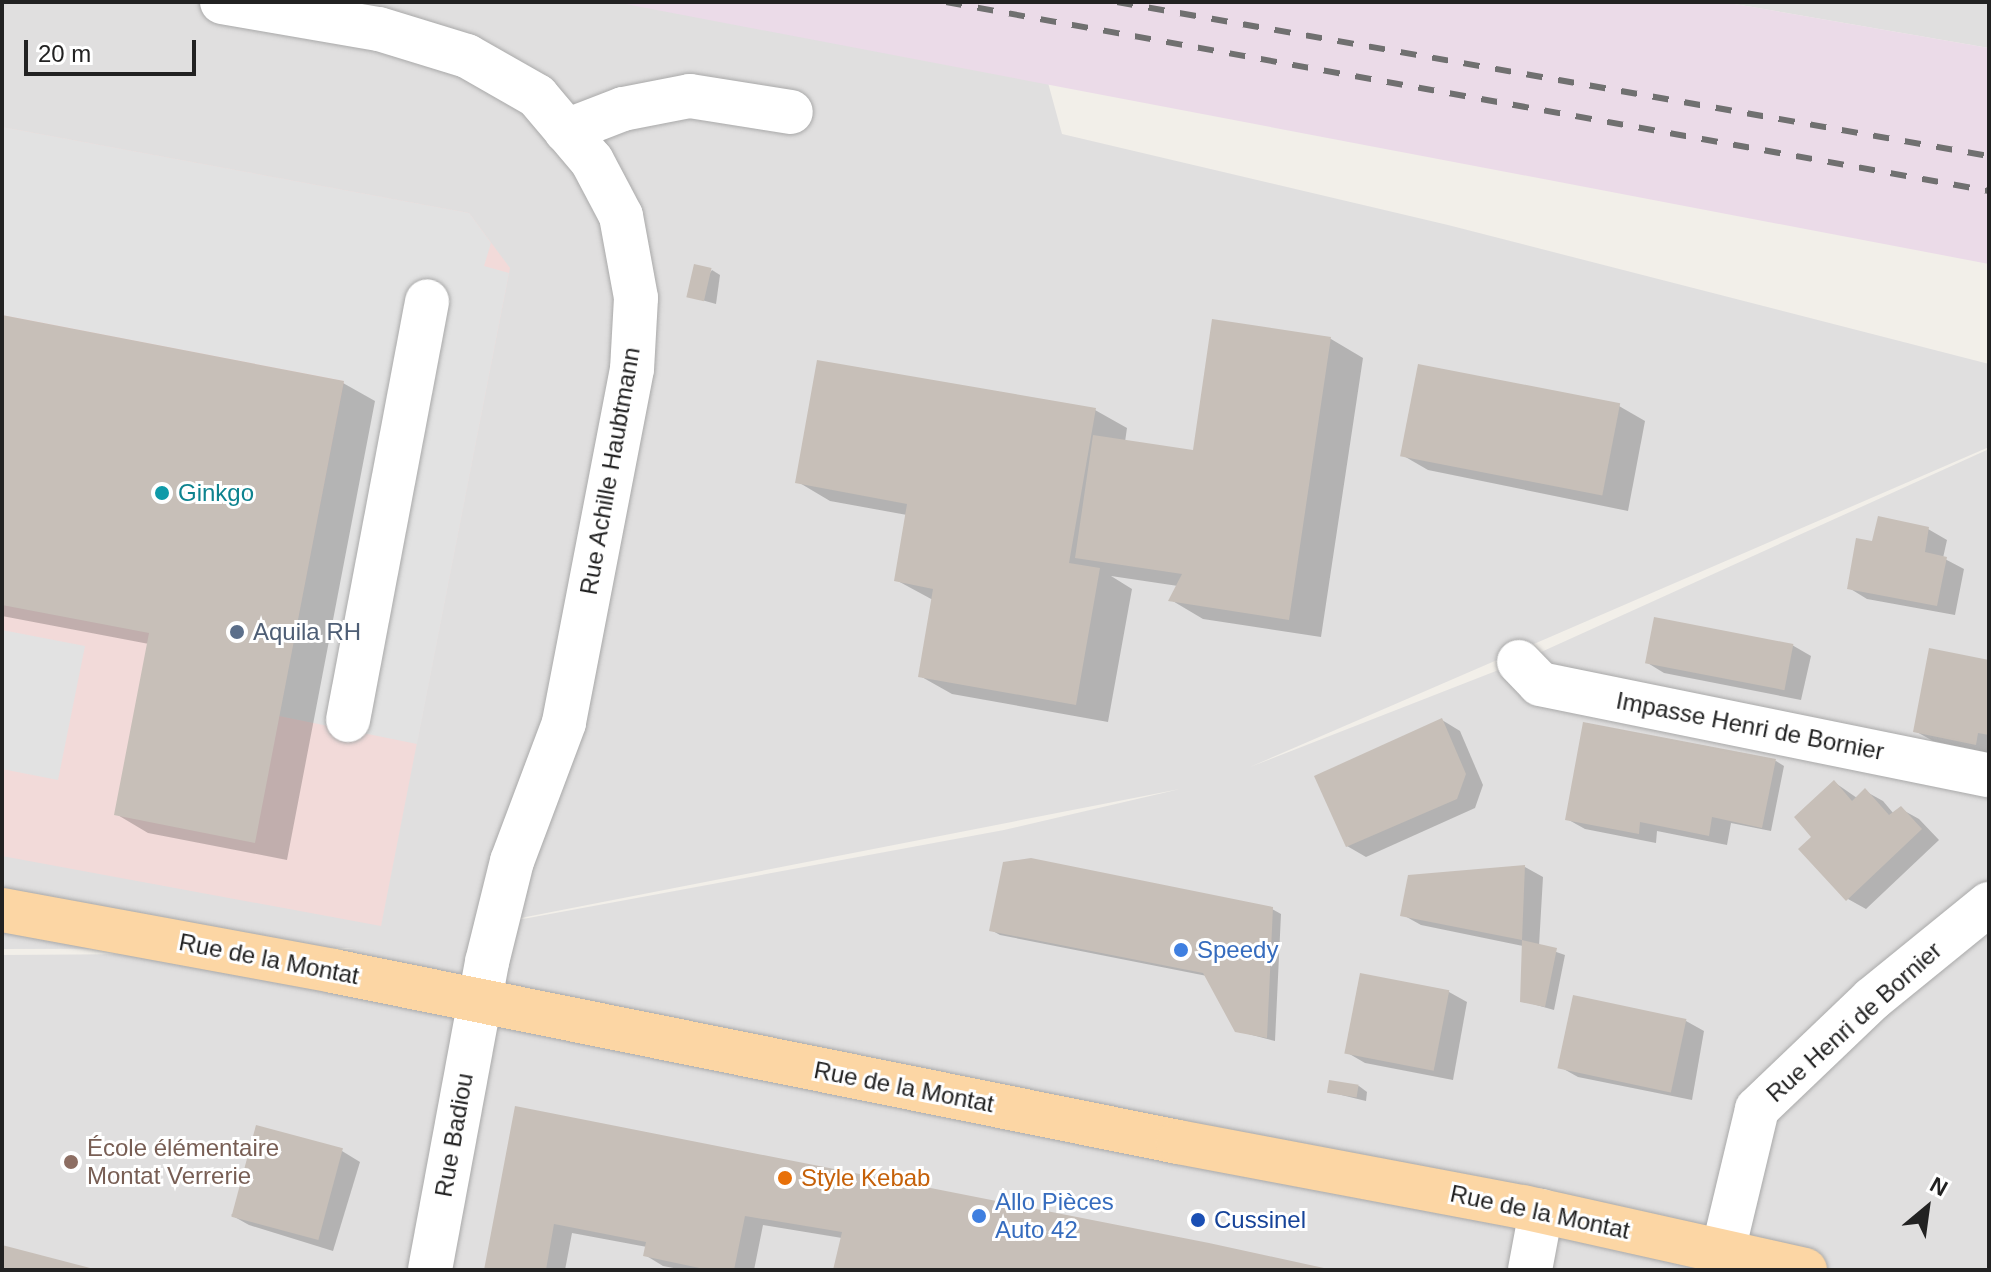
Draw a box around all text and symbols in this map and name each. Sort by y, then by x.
scale bar [28,24,200,74]
text: 20 m [38,40,91,67]
street label: Rue Achille Haubtmann [574,344,646,598]
place label: Ginkgo [178,479,254,507]
marker: Ginkgo [153,484,171,502]
place label: Aquila RH [253,618,361,646]
marker: Aquila RH [228,623,246,641]
street label: Impasse Henri de Bornier [1614,686,1886,766]
street label: Rue de la Montat [177,927,361,991]
place label: Speedy [1197,936,1278,964]
street label: Rue Henri de Bornier [1761,936,1947,1108]
marker: Speedy [1172,941,1190,959]
street label: Rue de la Montat [812,1055,996,1119]
street label: Rue Badiou [429,1071,479,1199]
place label: École élémentaire Montat Verrerie [87,1134,279,1190]
marker: École élémentaire Montat Verrerie [62,1153,80,1171]
place label: Style Kebab [801,1164,930,1192]
north arrow [1887,1168,1967,1248]
marker: Style Kebab [776,1169,794,1187]
text: N [1926,1172,1952,1201]
street label: Rue de la Montat [1448,1179,1632,1245]
place label: Allo Pièces Auto 42 [995,1188,1114,1244]
place label: Cussinel [1214,1206,1306,1234]
marker: Allo Pièces Auto 42 [970,1207,988,1225]
marker: Cussinel [1189,1211,1207,1229]

